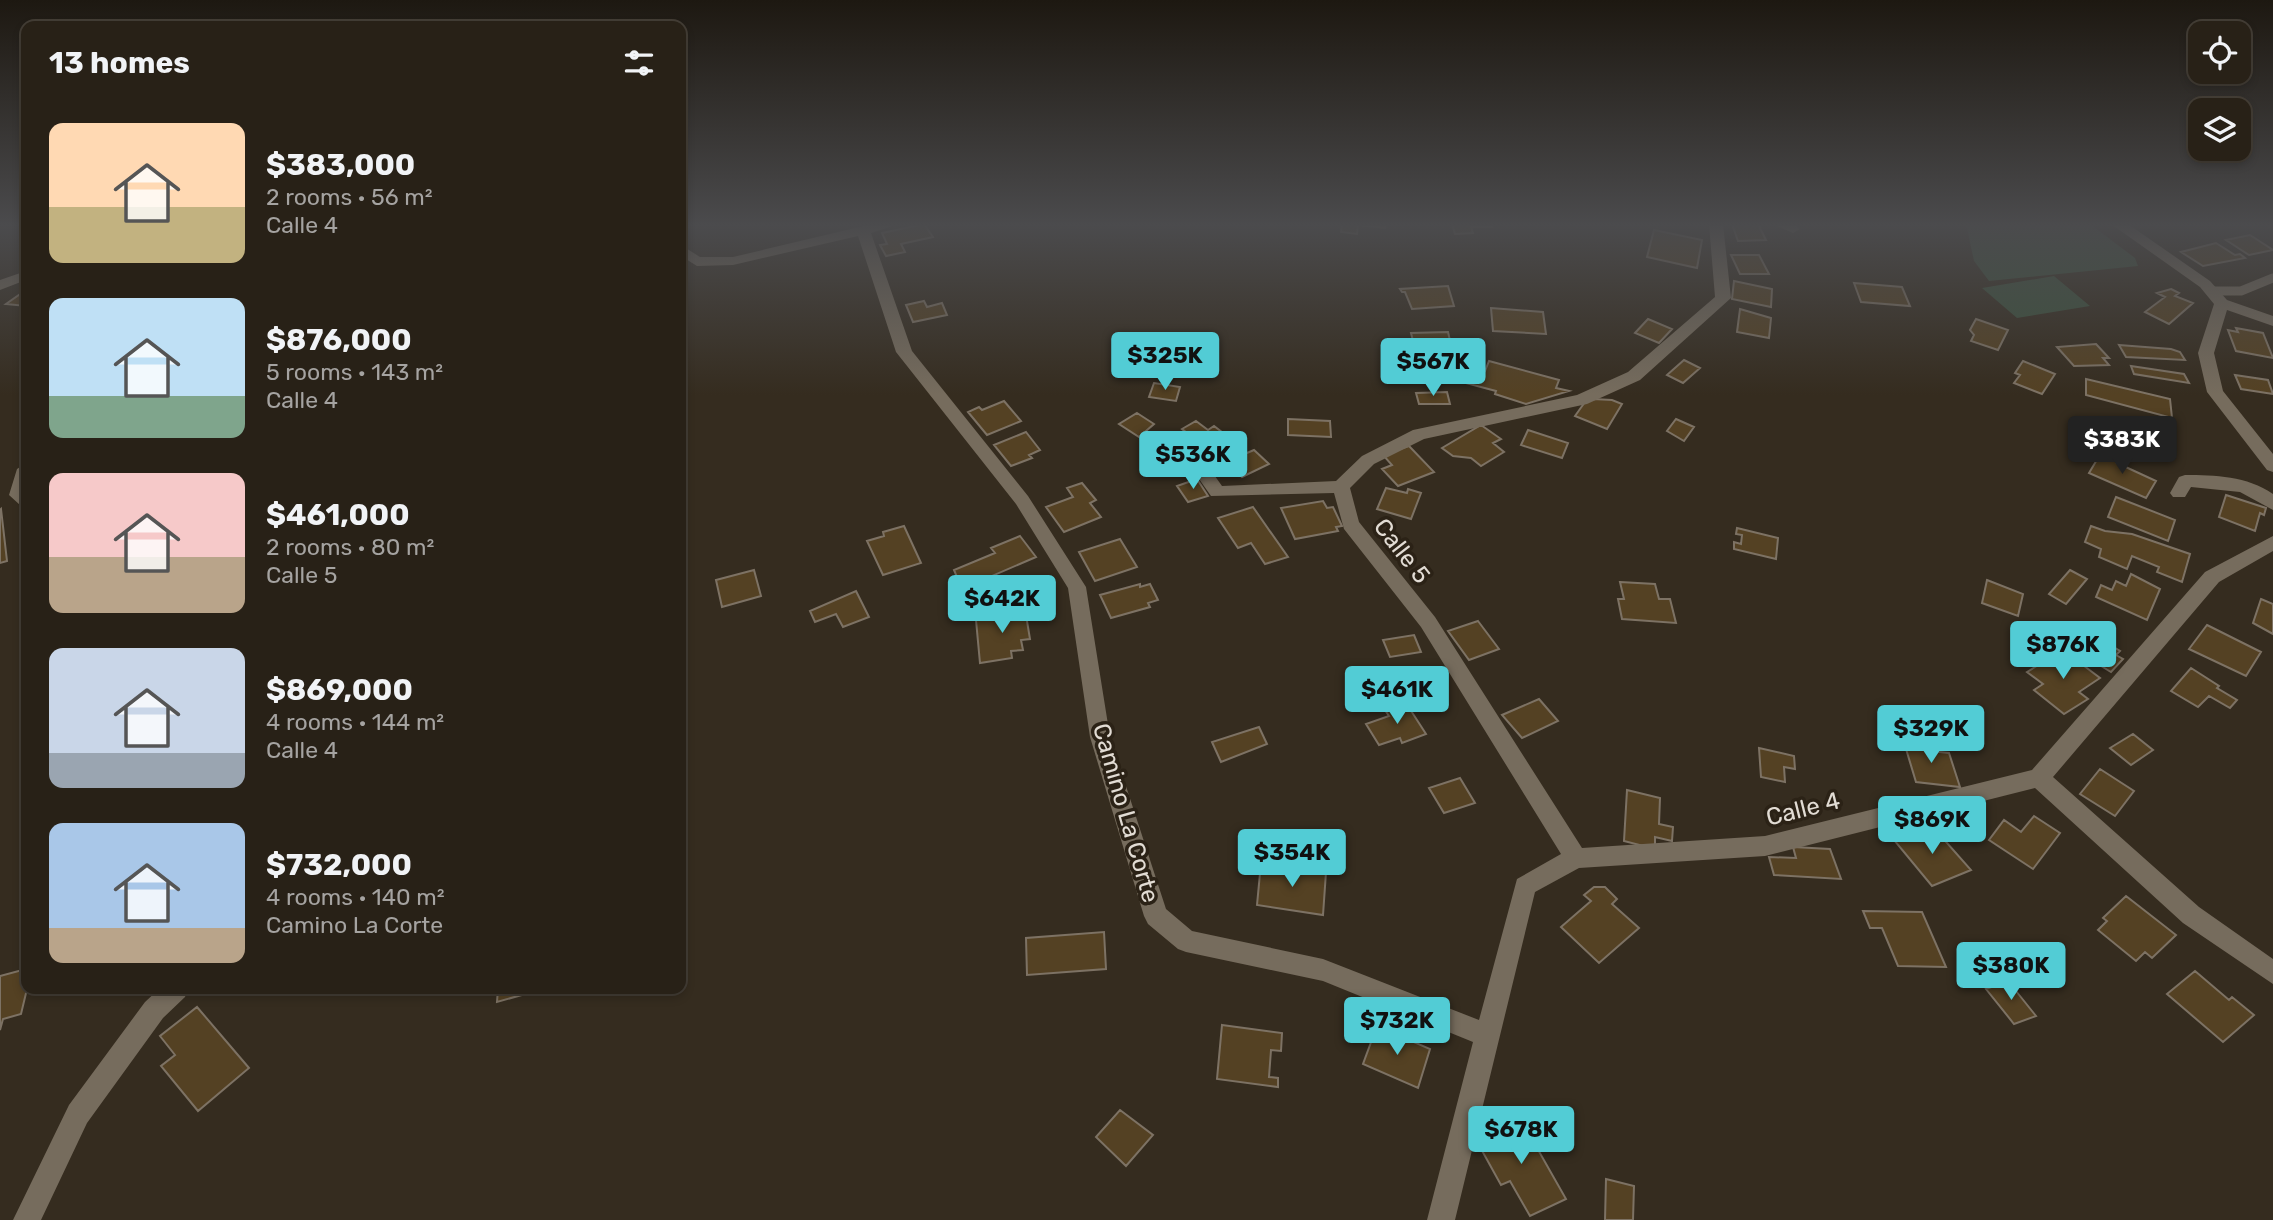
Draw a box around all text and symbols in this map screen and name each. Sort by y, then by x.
map controls [2188,21,2251,161]
button: locate [2188,21,2251,84]
icon: filters [620,44,658,82]
text: 13 homes [49,45,190,81]
button: layers [2188,98,2251,161]
text: $383,000 [266,147,415,183]
icon: home [105,151,189,235]
text: 2 rooms · 56 m² [266,183,433,211]
text: Calle 4 [266,211,338,239]
text: $876,000 [266,322,412,358]
icon: home [105,326,189,410]
pin: $325K [1116,332,1214,392]
pin: $567K [1384,338,1482,398]
text: $325K [1127,341,1203,369]
text: $567K [1397,347,1469,375]
text: 5 rooms · 143 m² [266,358,443,386]
text: Calle 4 [266,386,338,414]
pin: $383K [2073,416,2171,476]
text: $383K [2084,425,2160,453]
pin: $536K [1144,432,1242,491]
text: $536K [1155,440,1231,468]
text: $461,000 [266,497,410,533]
icon: home [105,501,189,585]
street label: Calle 5 [1368,513,1436,589]
text: 2 rooms · 80 m² [266,533,434,561]
text: Calle 5 [266,561,337,589]
pin: $642K [953,576,1051,635]
text: $642K [964,584,1040,612]
pin: $876K [2014,622,2112,681]
text: $876K [2026,630,2100,658]
pin: $461K [1348,666,1446,726]
text: $869,000 [266,672,413,708]
text: $461K [1361,675,1433,703]
icon: home [105,676,189,760]
pin: $329K [1882,706,1980,765]
text: 4 rooms · 144 m² [266,708,444,736]
text: $329K [1893,714,1969,742]
street label: Camino La Corte [1087,720,1165,906]
text: Calle 4 [266,736,338,764]
street label: Calle 4 [1763,786,1843,832]
pin: $869K [1883,796,1981,856]
text: $869K [1894,805,1970,833]
pin: $354K [1243,830,1341,889]
text: $354K [1254,838,1330,866]
text: $732,000 [266,847,412,883]
icon: home [105,851,189,935]
text: 4 rooms · 140 m² [266,883,445,911]
text: Camino La Corte [266,911,443,939]
pin: $380K [1962,942,2060,1002]
text: $380K [1973,951,2049,979]
pin: $732K [1348,998,1446,1057]
text: $732K [1360,1006,1434,1034]
pin: $678K [1472,1106,1570,1166]
text: $678K [1484,1115,1558,1143]

